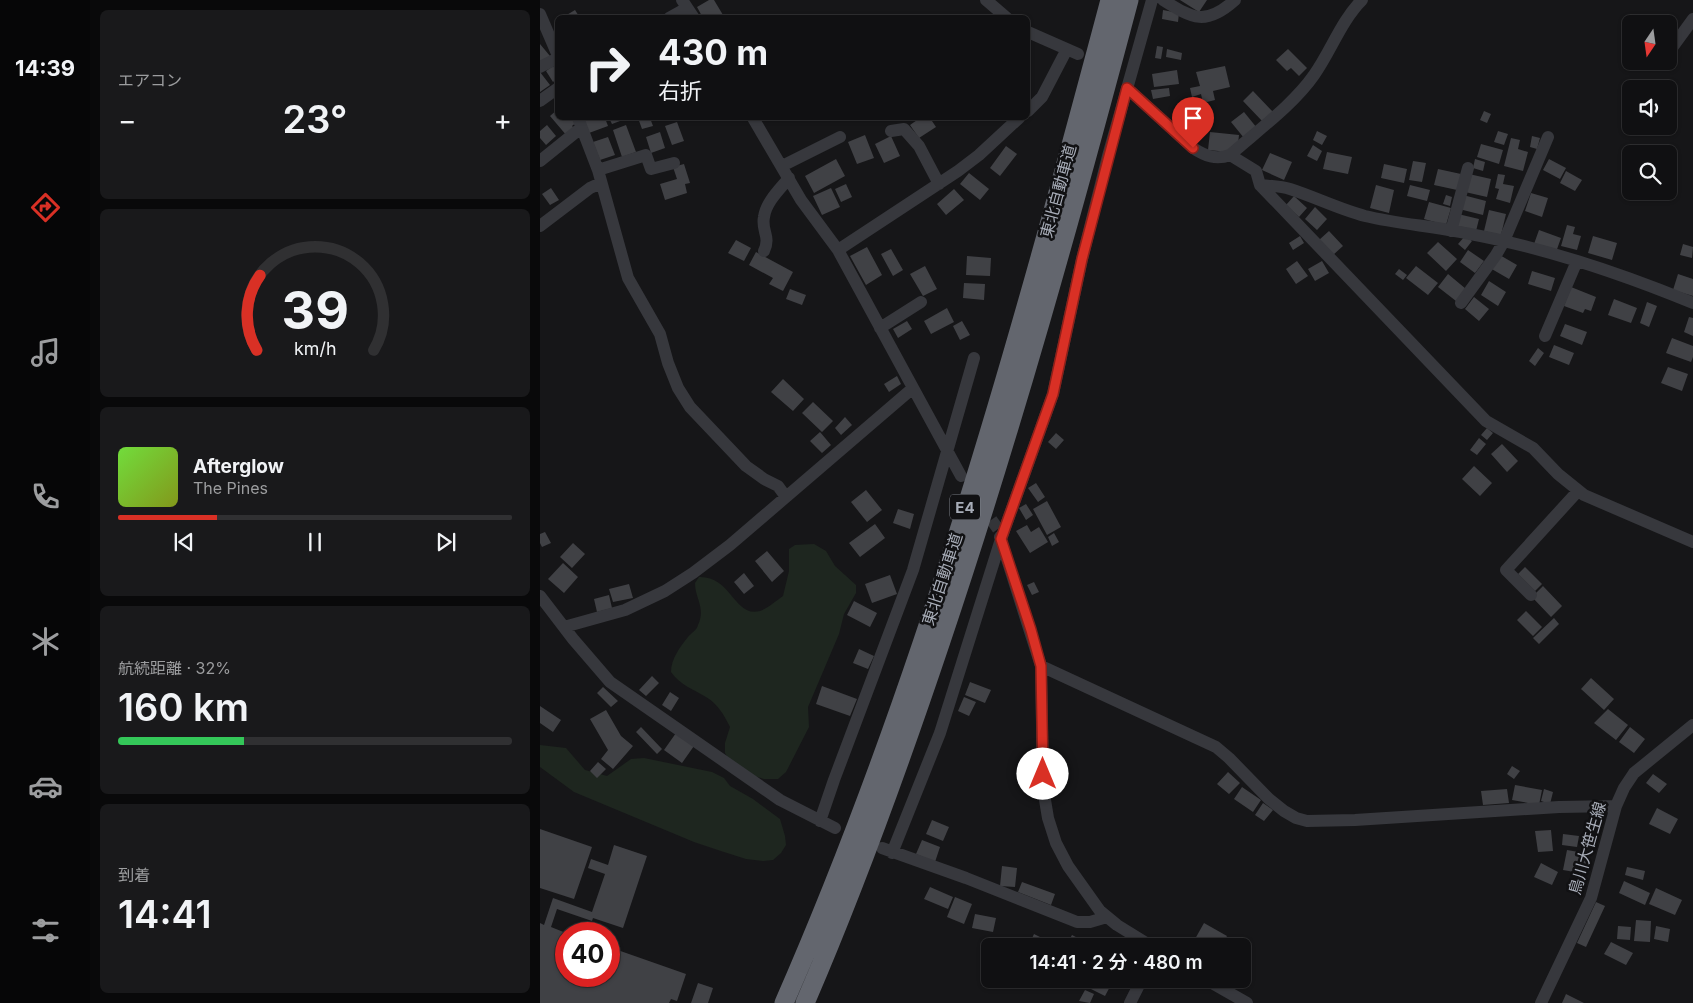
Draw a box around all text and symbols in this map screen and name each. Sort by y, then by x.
north arrow [1622,15,1678,70]
map controls [1622,15,1677,200]
text: 430 m [658,31,768,73]
icon: right [575,35,640,100]
text: 14:39 [15,55,75,81]
text: エアコン [118,70,182,90]
text: 右折 [658,78,702,104]
button: sound [1622,80,1677,135]
text: 23° [283,96,347,142]
pin [1172,97,1214,148]
text: − [118,103,137,137]
text: + [493,103,512,137]
icon: arrive [1179,104,1207,132]
street label: 東北自動車道 [1036,142,1080,240]
button: search [1622,145,1677,200]
icon: directions [28,190,63,225]
text: 39 [281,279,349,342]
icon: music [28,335,63,370]
text: km/h [294,338,336,359]
text: Afterglow [193,455,284,478]
text: The Pines [193,478,268,498]
icon: phone [28,479,63,514]
road number: E4 [950,494,980,520]
icon: previous [170,528,198,556]
icon: pause [301,528,329,556]
icon: next [432,528,460,556]
street label: 東北自動車道 [918,530,966,628]
icon: climate [28,624,63,659]
text: 航続距離 · 32% [118,658,231,678]
text: 160 km [118,684,249,730]
position arrow [1016,747,1068,799]
icon: car [28,769,63,804]
street label: 鳥川大笹生線 [1564,799,1610,897]
text: 到着 [118,865,150,885]
text: 14:41 [118,891,212,937]
icon: filters [28,913,63,948]
speed limit sign: 40 [555,922,620,987]
text: 14:41 · 2 分 · 480 m [1030,951,1202,974]

